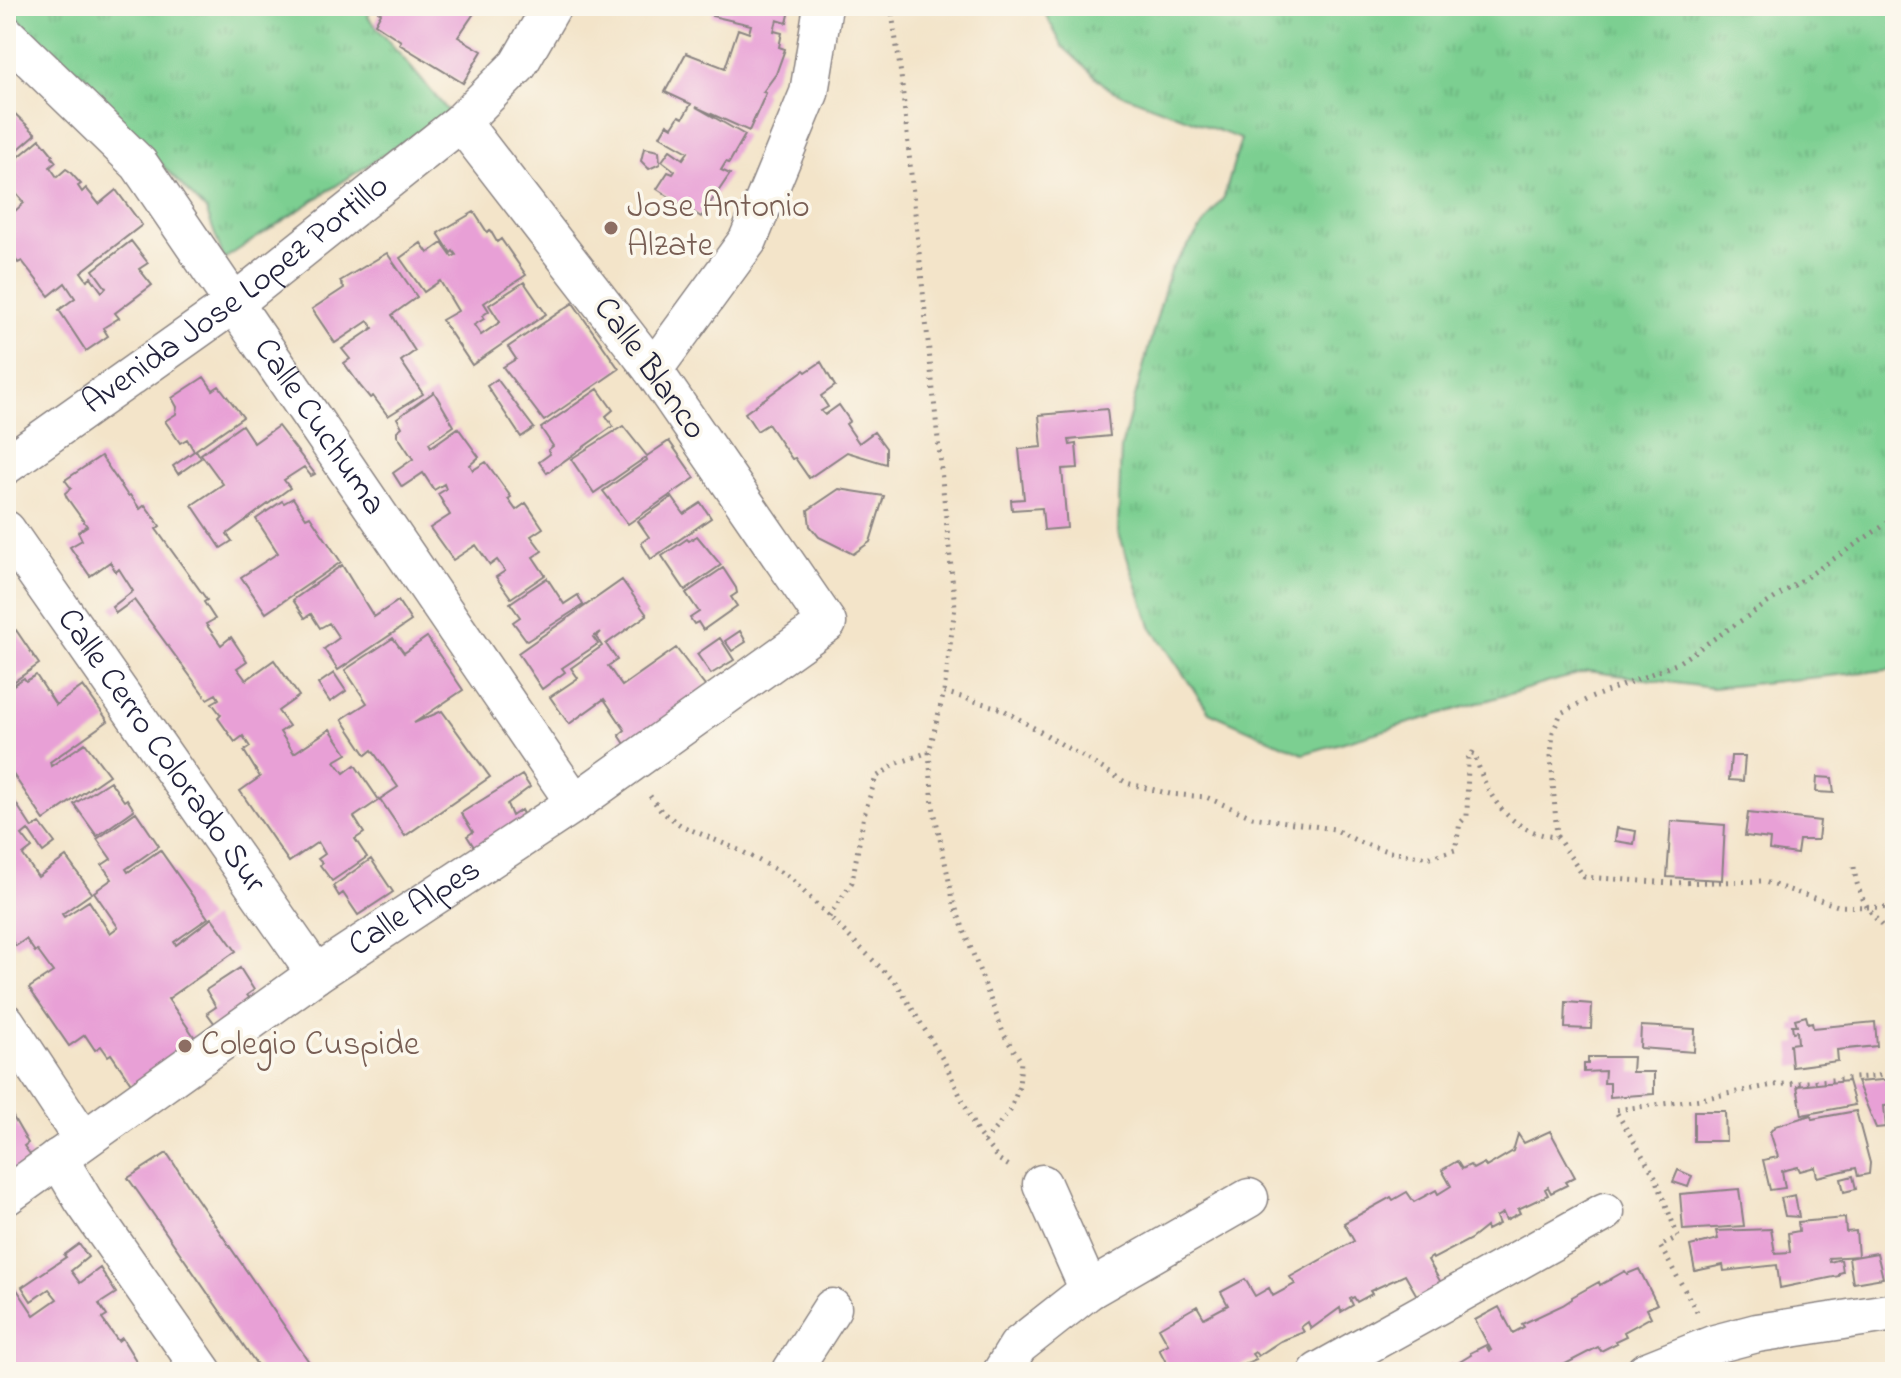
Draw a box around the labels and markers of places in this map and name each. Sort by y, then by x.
place label: Jose Antonio Alzate [627,183,810,272]
marker: Jose Antonio Alzate [602,219,620,237]
place label: Colegio Cuspide [201,1021,420,1071]
marker: Colegio Cuspide [176,1037,194,1055]

